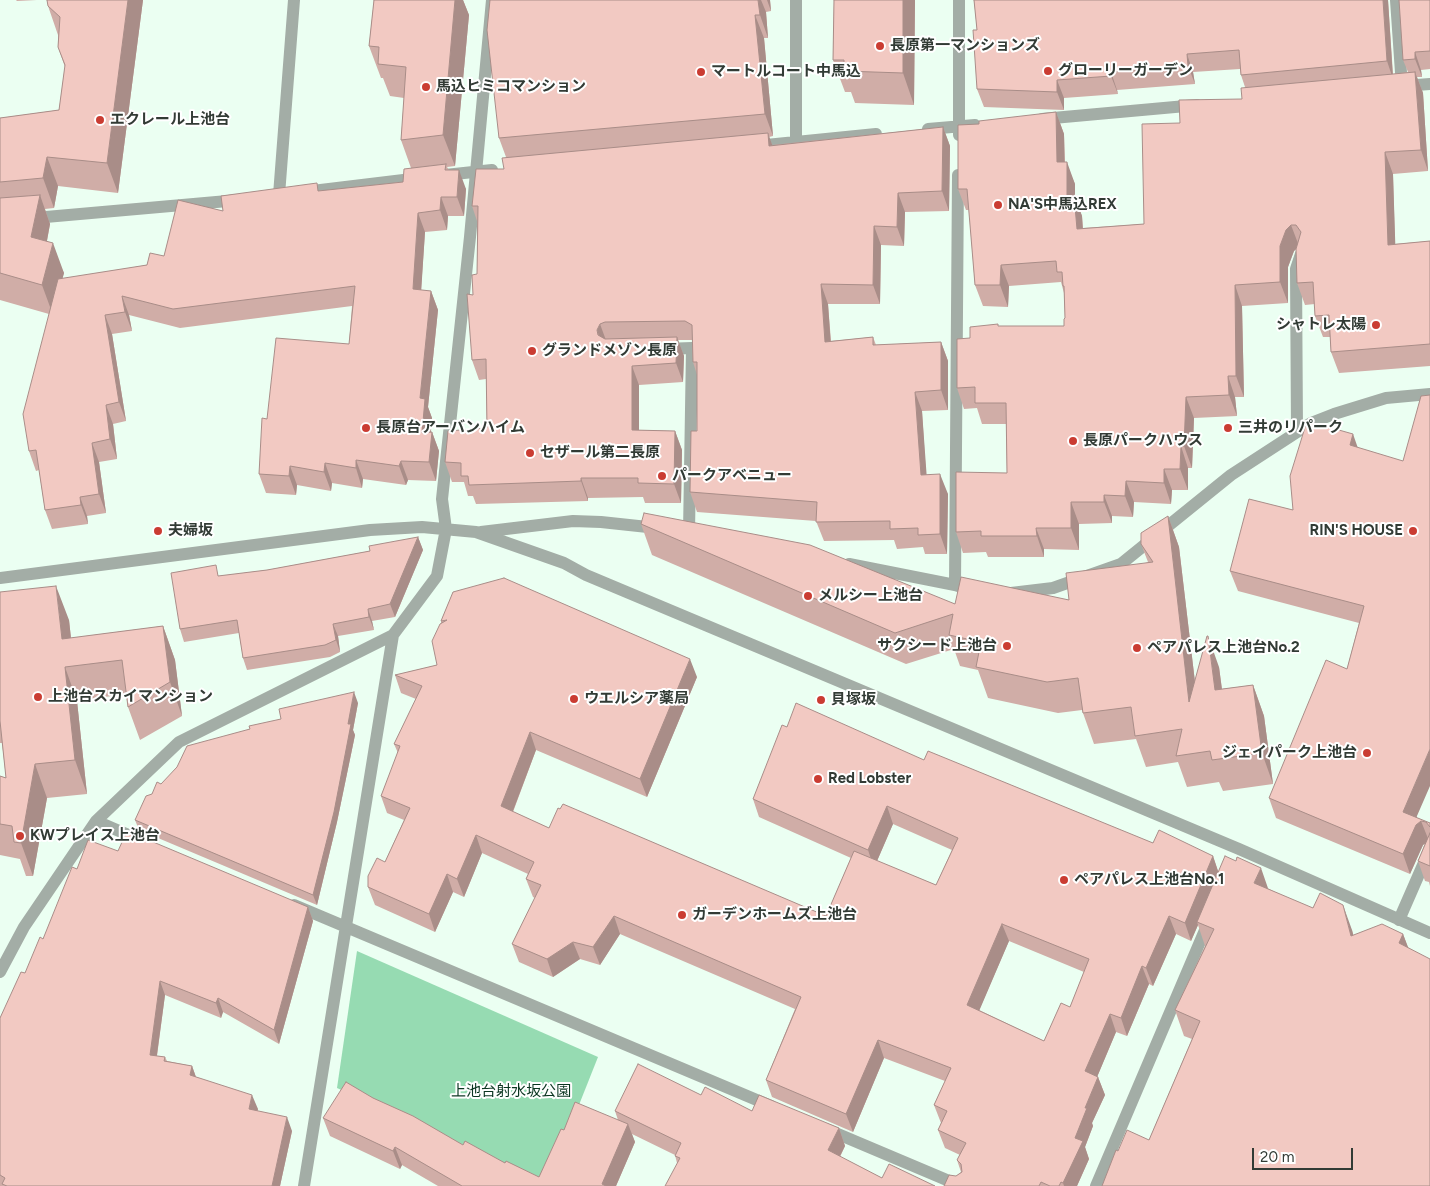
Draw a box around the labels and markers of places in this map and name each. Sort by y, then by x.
place label: 長原第一マンションズ [890,37,1040,55]
marker: 長原第一マンションズ [874,40,886,52]
place label: グローリーガーデン [1058,62,1193,80]
place label: マートルコート中馬込 [711,63,861,81]
marker: グローリーガーデン [1042,65,1054,77]
marker: マートルコート中馬込 [695,66,707,78]
place label: 馬込ヒミコマンション [436,78,586,96]
marker: 馬込ヒミコマンション [420,81,432,93]
place label: エクレール上池台 [110,111,230,129]
marker: エクレール上池台 [94,114,106,126]
place label: NA'S中馬込REX [1008,196,1117,214]
marker: NA'S中馬込REX [992,199,1004,211]
place label: シャトレ太陽 [1276,316,1366,334]
marker: シャトレ太陽 [1370,319,1382,331]
place label: グランドメゾン長原 [542,342,677,360]
marker: グランドメゾン長原 [526,345,538,357]
place label: 長原台アーバンハイム [376,419,525,437]
place label: 三井のリパーク [1238,419,1343,437]
marker: 長原台アーバンハイム [360,422,372,434]
marker: 三井のリパーク [1222,422,1234,434]
place label: 長原パークハウス [1083,432,1203,450]
marker: 長原パークハウス [1067,435,1079,447]
place label: セザール第二長原 [540,444,660,462]
marker: セザール第二長原 [524,447,536,459]
place label: パークアベニュー [672,467,792,485]
marker: パークアベニュー [656,470,668,482]
place label: 夫婦坂 [168,522,213,540]
place label: RIN'S HOUSE [1309,522,1403,540]
marker: 夫婦坂 [152,525,164,537]
marker: RIN'S HOUSE [1407,525,1419,537]
place label: メルシー上池台 [818,587,923,605]
marker: メルシー上池台 [802,590,814,602]
place label: サクシード上池台 [877,637,997,655]
place label: ペアパレス上池台No.2 [1147,639,1300,657]
marker: サクシード上池台 [1001,640,1013,652]
marker: ペアパレス上池台No.2 [1131,642,1143,654]
place label: 上池台スカイマンション [48,688,213,706]
place label: ウエルシア薬局 [584,690,689,708]
marker: 上池台スカイマンション [32,691,44,703]
place label: 貝塚坂 [831,691,876,709]
marker: ウエルシア薬局 [568,693,580,705]
marker: 貝塚坂 [815,694,827,706]
place label: ジェイパーク上池台 [1222,744,1357,762]
marker: ジェイパーク上池台 [1361,747,1373,759]
place label: Red Lobster [828,770,911,788]
marker: Red Lobster [812,773,824,785]
place label: KWプレイス上池台 [30,827,160,845]
marker: KWプレイス上池台 [14,830,26,842]
place label: ペアパレス上池台No.1 [1074,871,1224,889]
marker: ペアパレス上池台No.1 [1058,874,1070,886]
place label: ガーデンホームズ上池台 [692,906,857,924]
marker: ガーデンホームズ上池台 [676,909,688,921]

